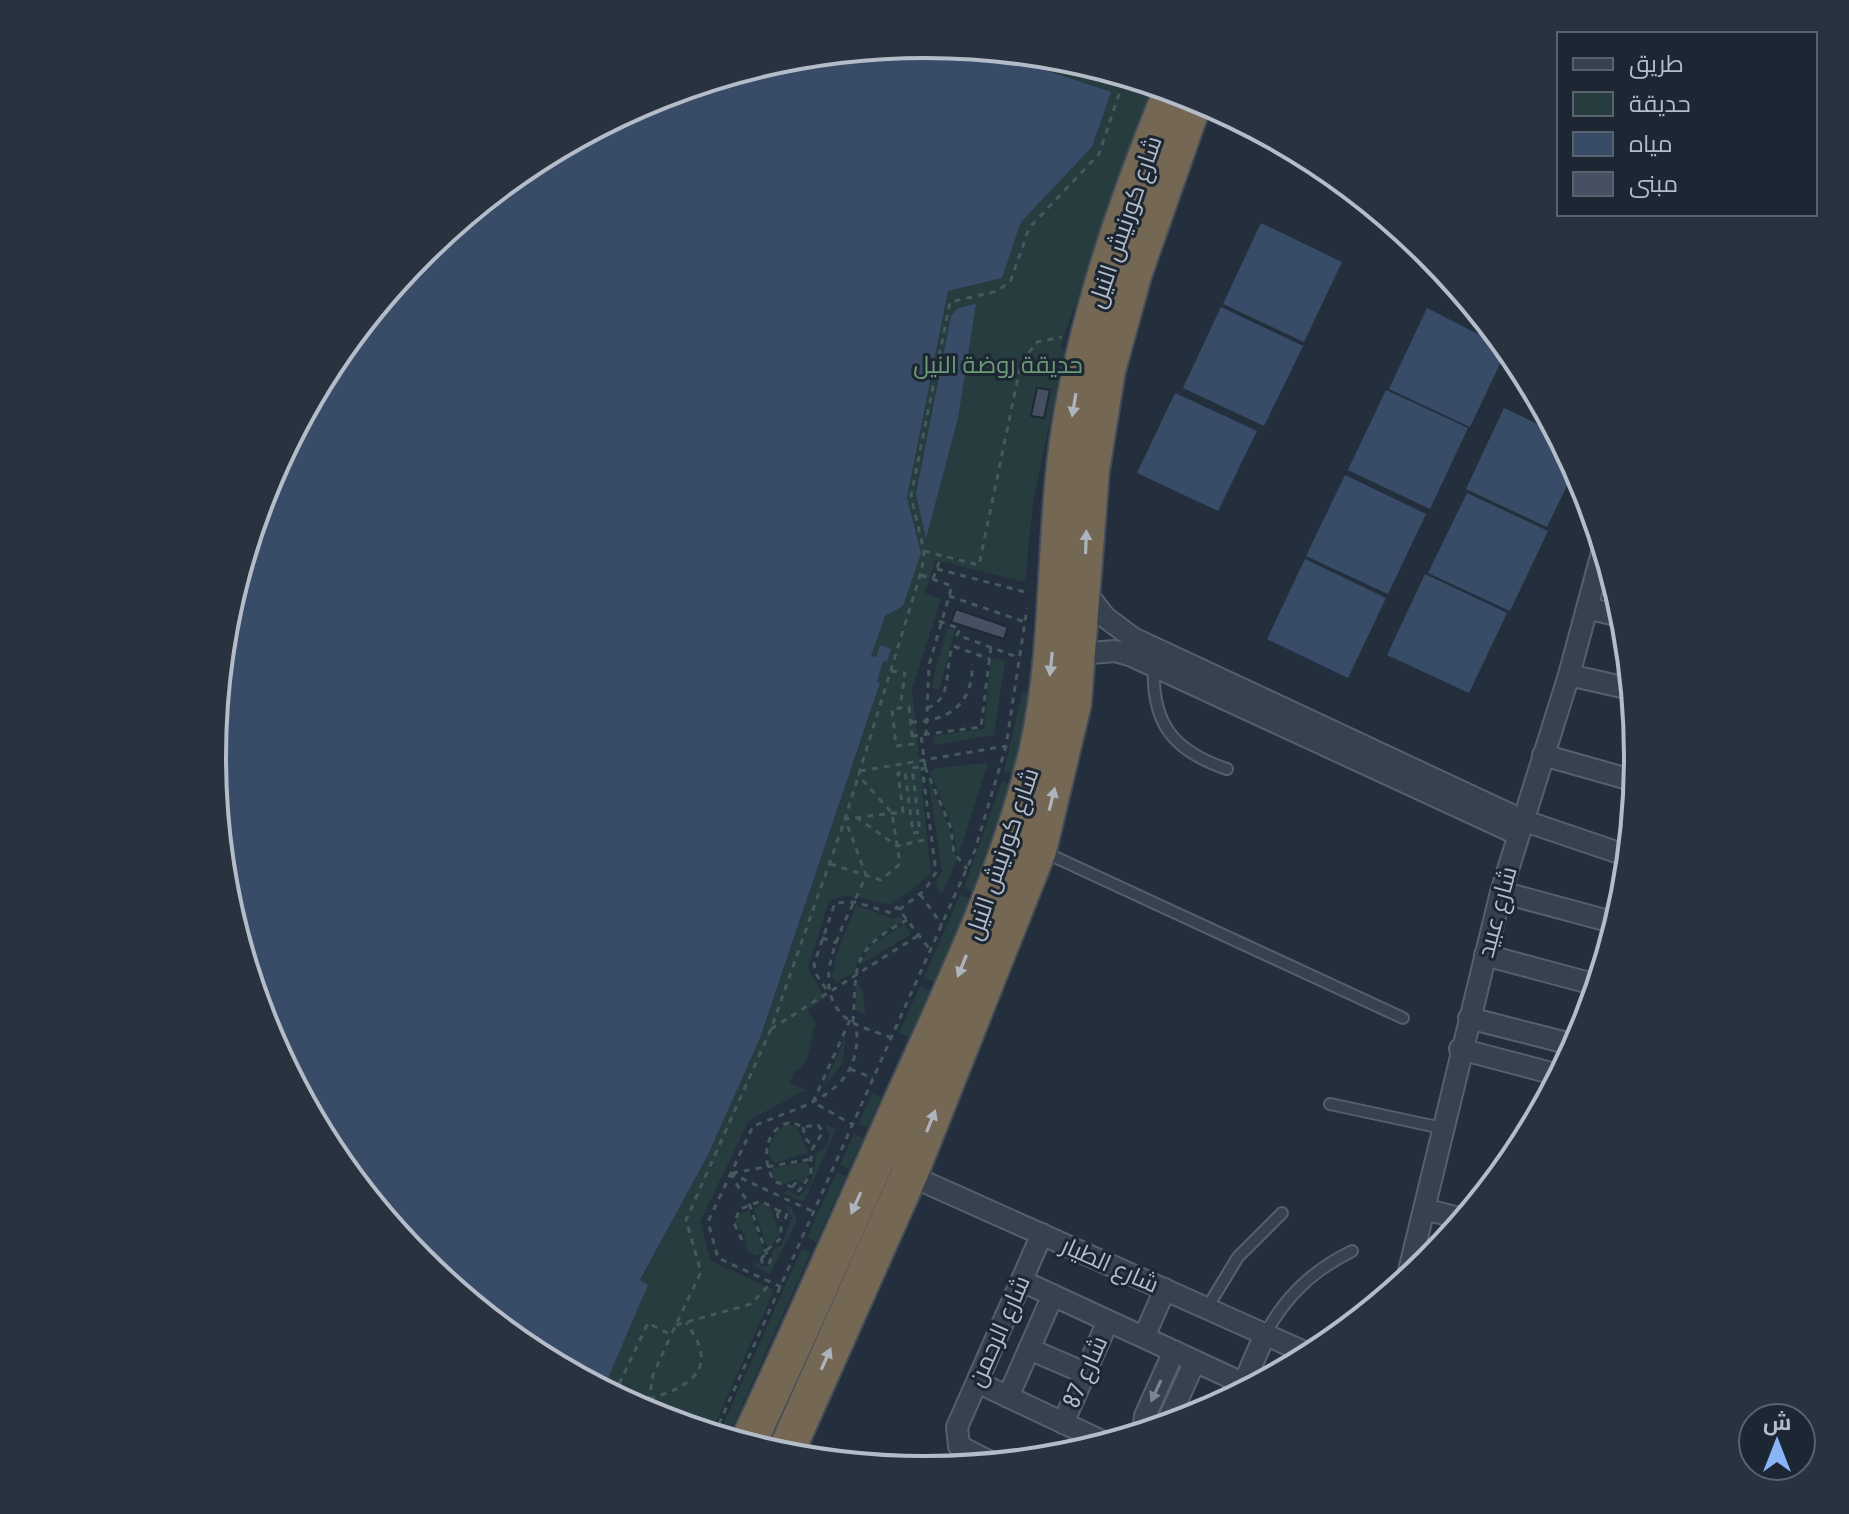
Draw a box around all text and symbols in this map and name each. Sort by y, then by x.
legend [1557,32,1817,216]
text: طريق [1629,50,1684,79]
text: حديقة [1629,90,1691,118]
text: مياه [1629,130,1673,158]
street label: شارع كورنيش النيل [1082,132,1169,312]
text: مبنى [1629,170,1678,198]
park label: حديقة روضة النيل [913,351,1083,379]
one-way arrow [1067,393,1080,418]
one-way arrow [1079,529,1092,554]
one-way arrow [1045,652,1058,677]
street label: شارع كورنيش النيل [959,764,1046,944]
one-way arrow [1047,787,1059,812]
street label: شارع عبيد [1471,863,1525,961]
one-way arrow [956,954,969,978]
one-way arrow [925,1109,938,1133]
one-way arrow [849,1191,863,1215]
street label: شارع الطيار [1054,1230,1163,1301]
street label: شارع الرحمن [962,1271,1038,1392]
street label: شارع 87 [1057,1332,1115,1413]
one-way arrow [819,1347,833,1370]
one-way arrow [1149,1379,1163,1403]
north arrow [1737,1402,1817,1482]
text: ش [1763,1410,1791,1436]

